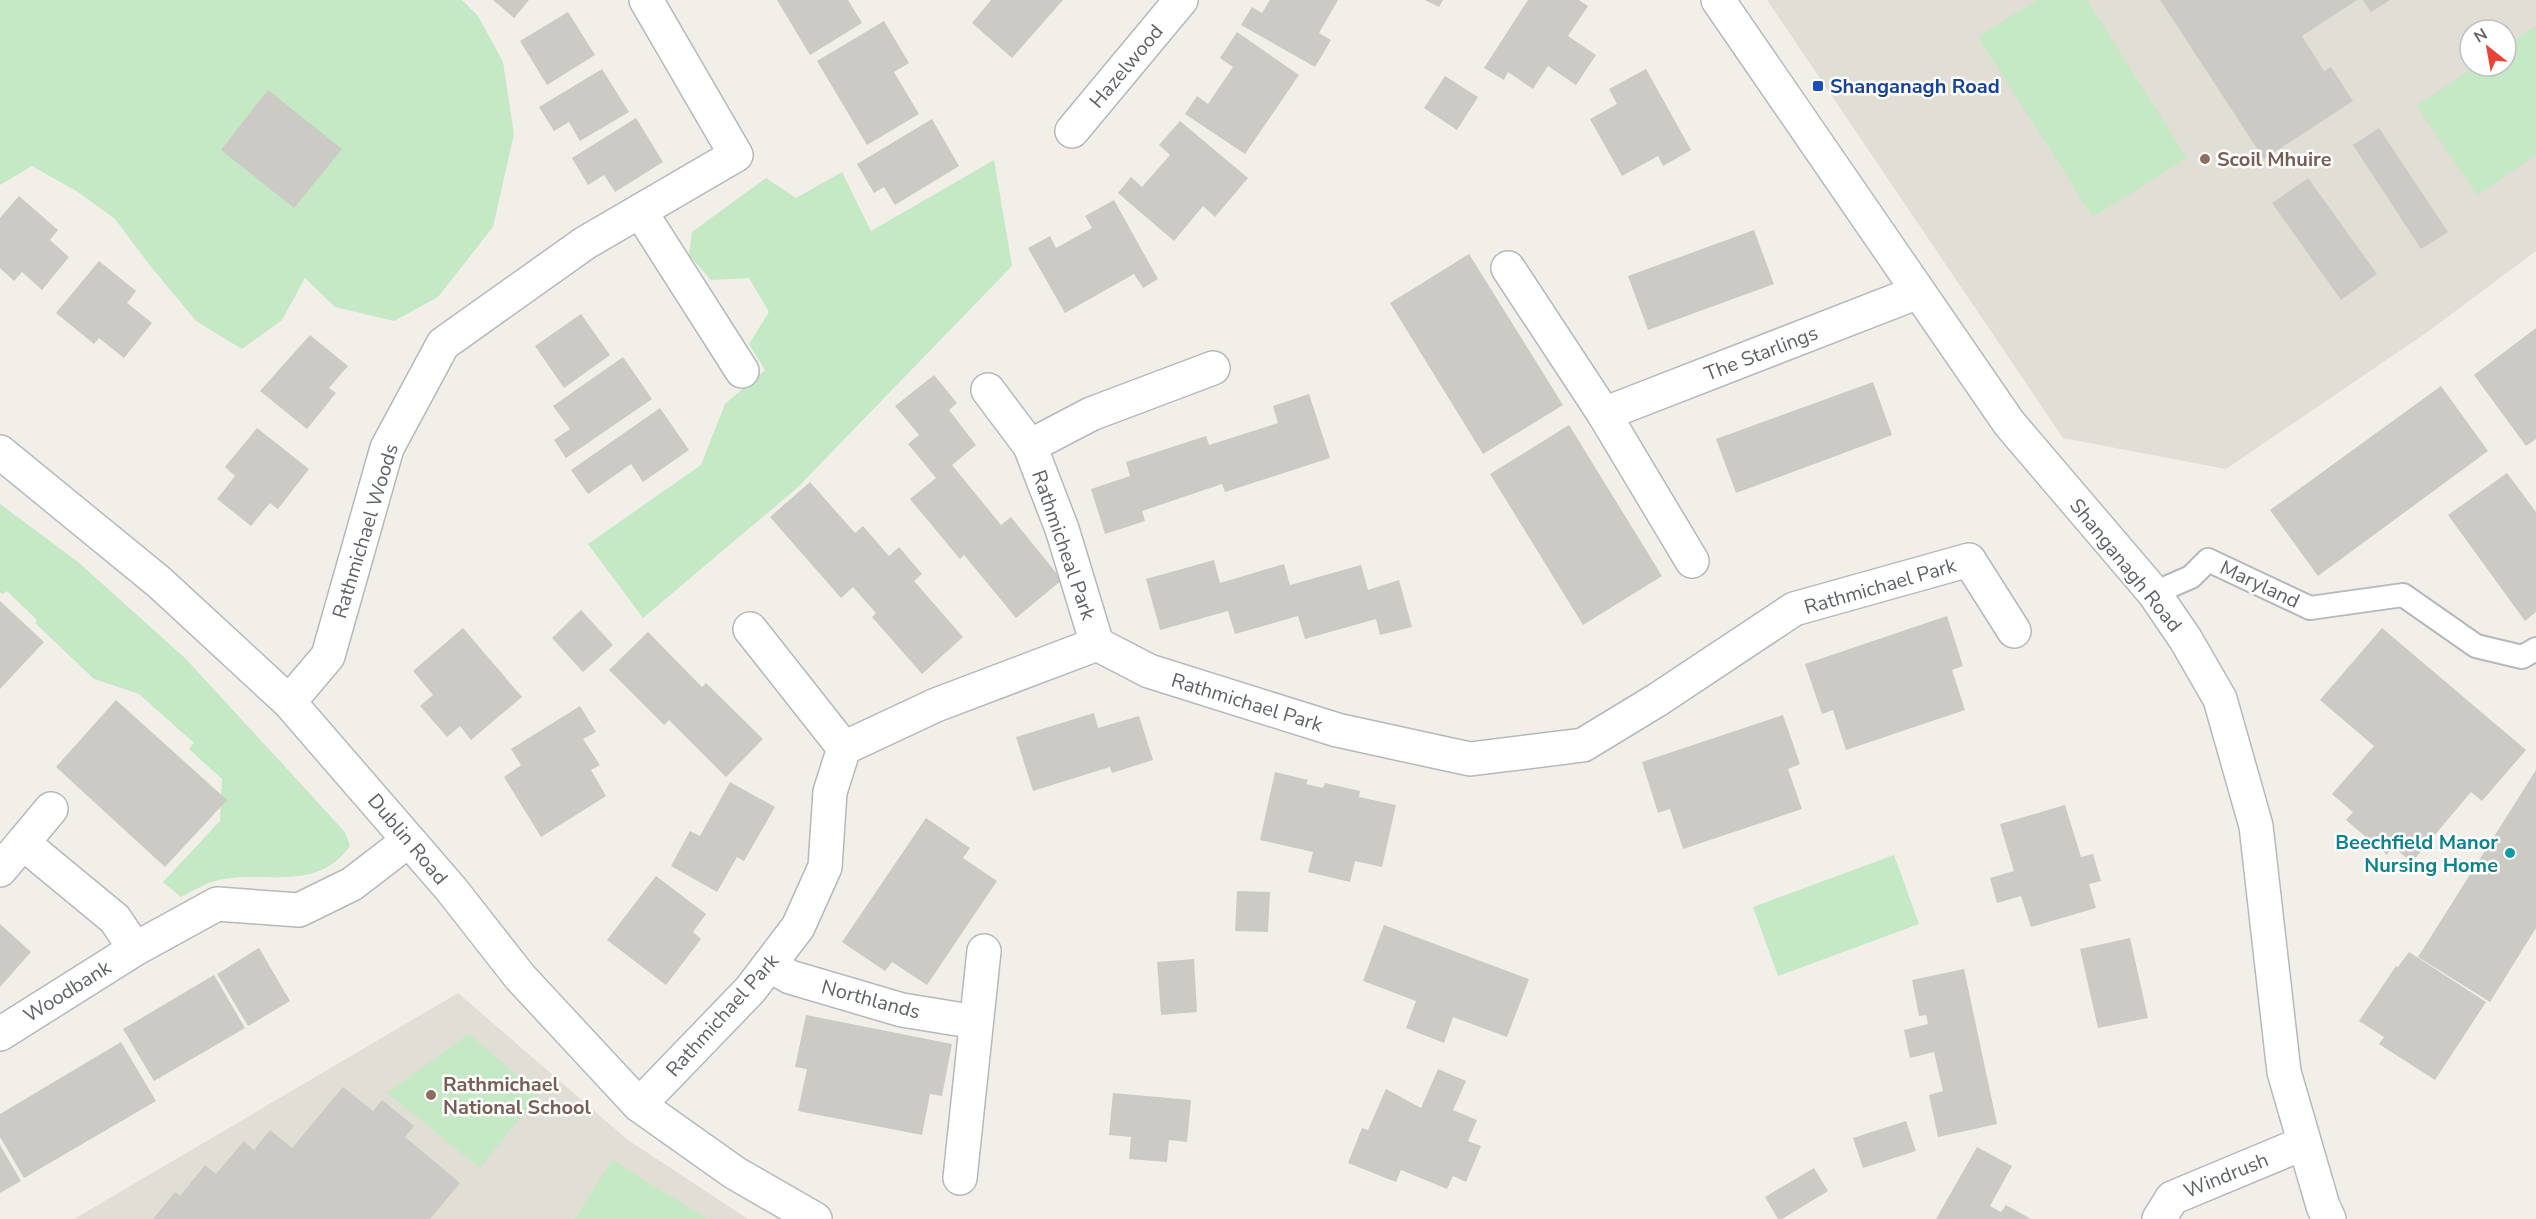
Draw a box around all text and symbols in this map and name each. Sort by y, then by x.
north arrow [2458,18,2518,78]
street label: Hazelwood [1083,19,1169,114]
text: N [2470,23,2492,49]
place label: Shanganagh Road [1830,73,2000,100]
marker: Shanganagh Road [1811,79,1825,93]
place label: Scoil Mhuire [2217,146,2332,173]
marker: Scoil Mhuire [2198,152,2212,166]
street label: The Starlings [1701,319,1822,387]
street label: Rathmichael Woods [326,440,405,622]
street label: Rathmicheal Park [1025,467,1102,625]
street label: Shanganagh Road [2063,493,2188,638]
street label: Rathmichael Park [1801,552,1960,621]
street label: Maryland [2215,554,2304,615]
street label: Rathmichael Park [1168,667,1327,739]
street label: Dublin Road [362,788,454,891]
place label: Beechfield Manor Nursing Home [2335,829,2498,879]
marker: Beechfield Manor Nursing Home [2503,846,2517,860]
street label: Rathmichael Park [660,947,786,1083]
street label: Woodbank [18,953,117,1029]
street label: Northlands [819,973,923,1026]
place label: Rathmichael National School [443,1071,591,1121]
marker: Rathmichael National School [424,1088,438,1102]
street label: Windrush [2180,1146,2273,1205]

